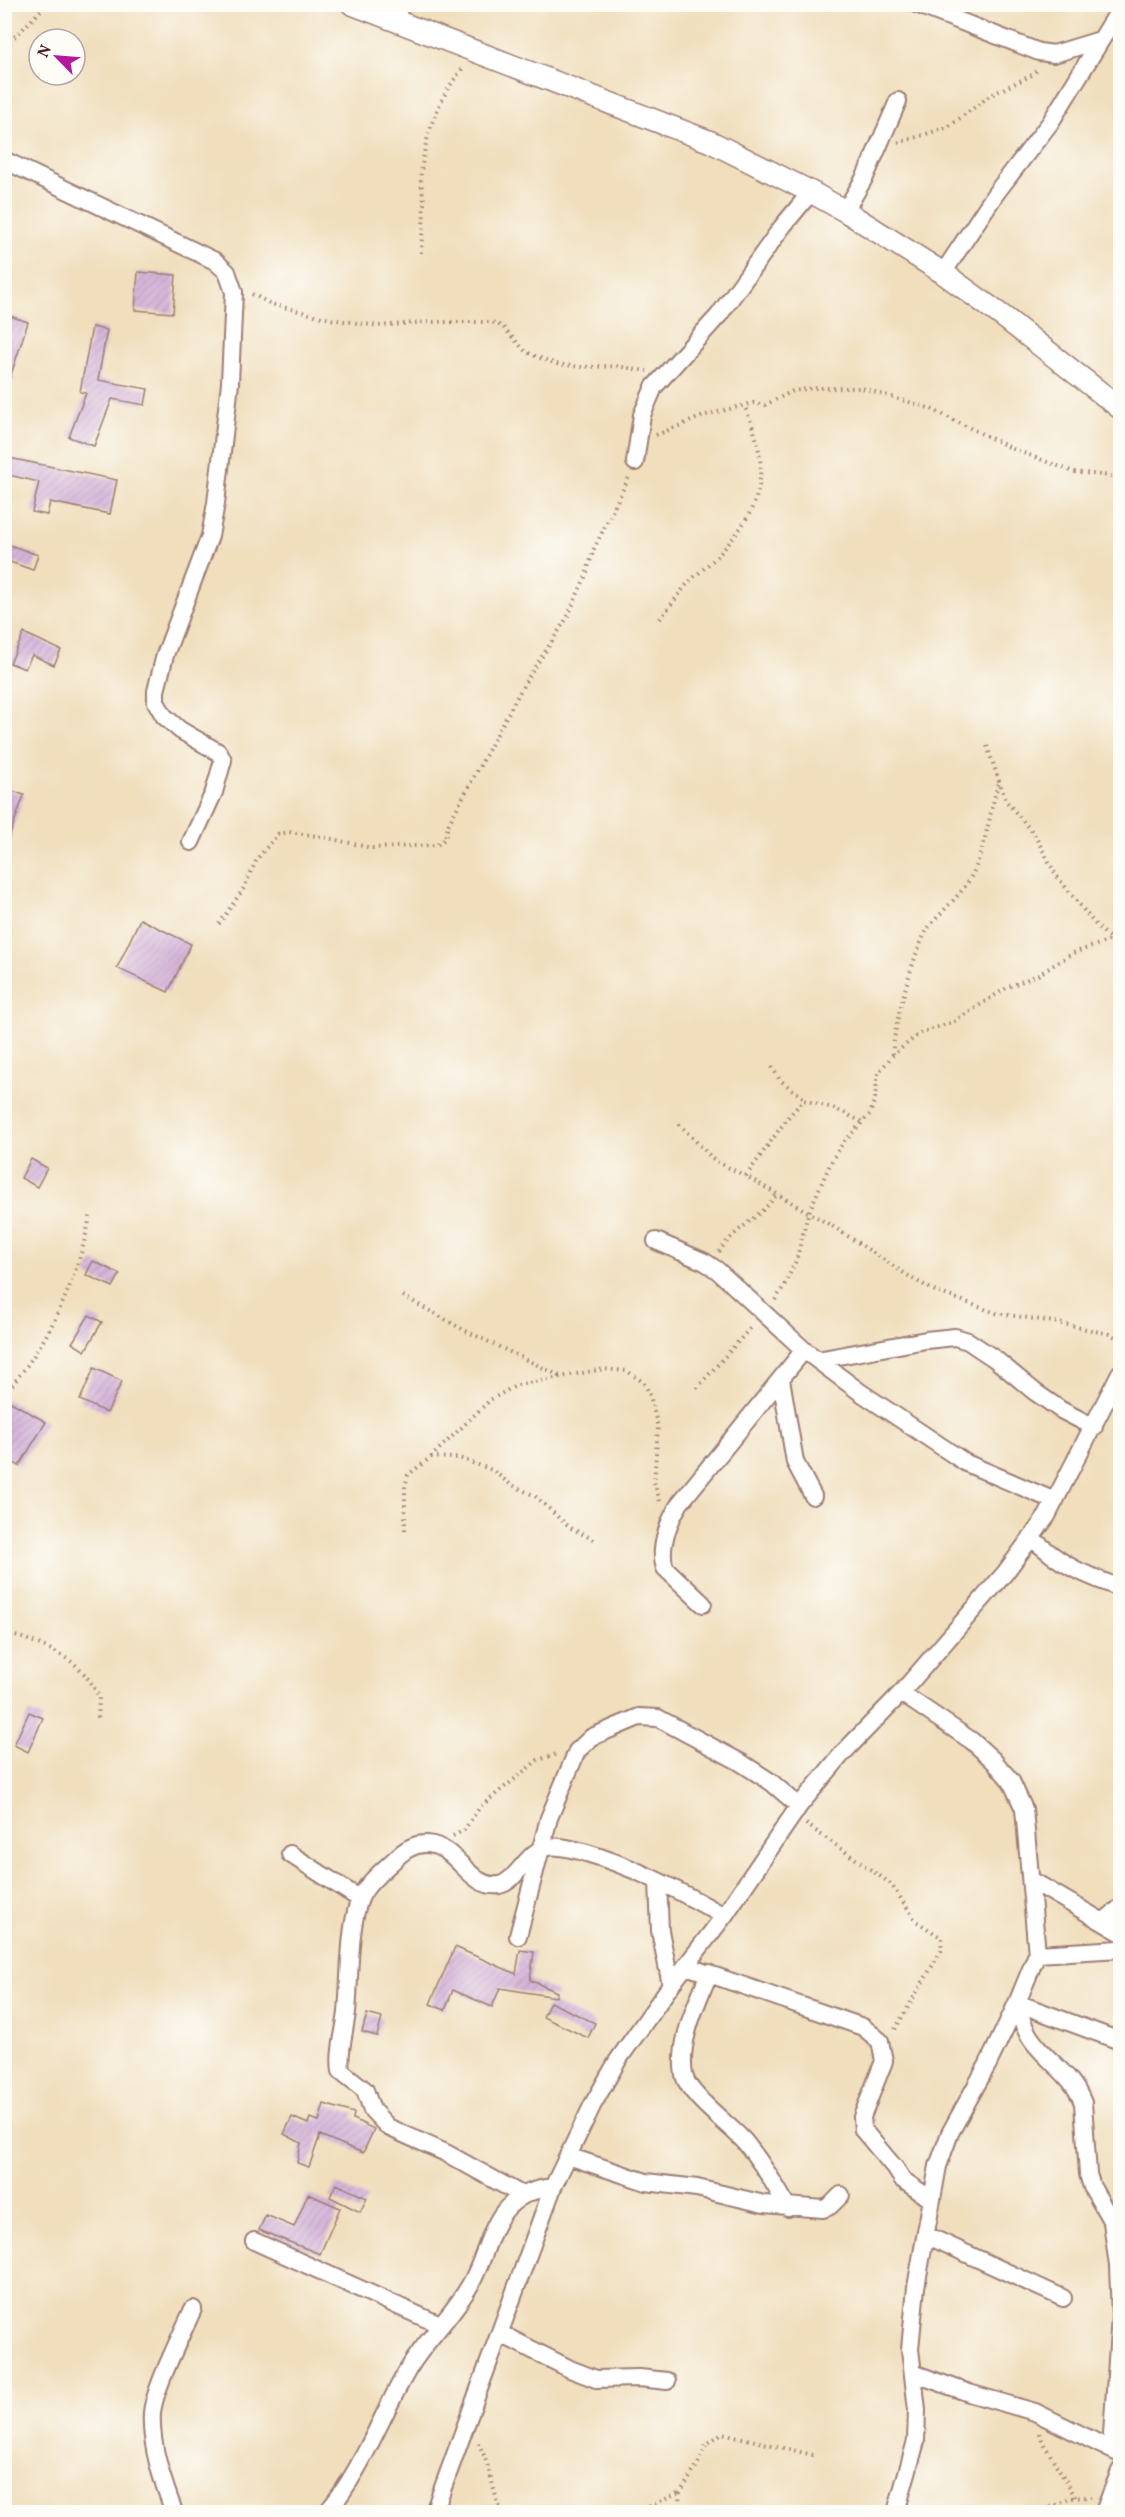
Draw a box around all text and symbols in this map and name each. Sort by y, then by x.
north arrow [27,27,87,87]
text: N [33,41,58,61]

